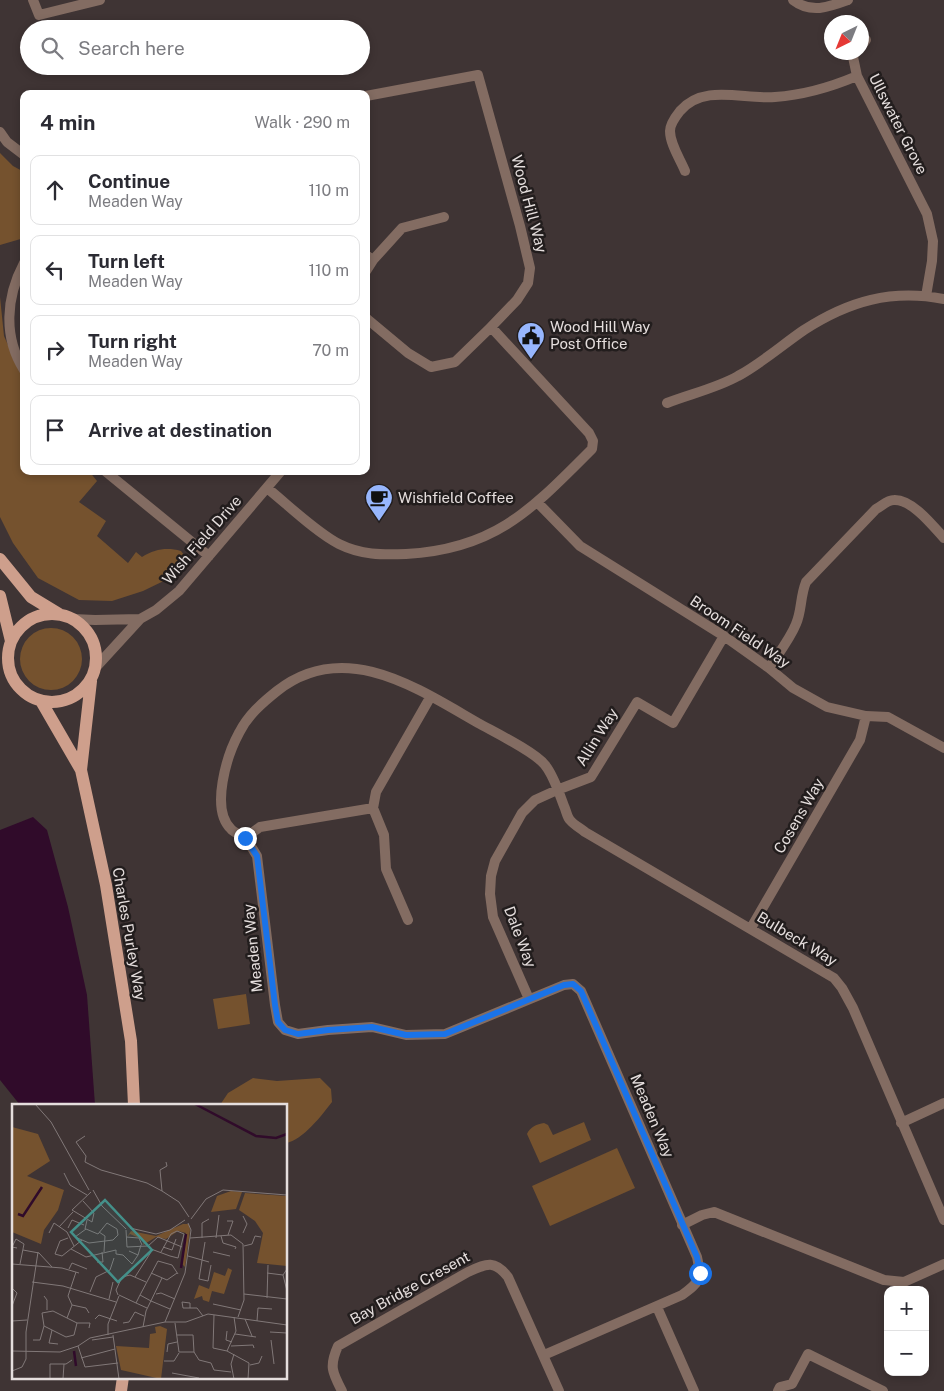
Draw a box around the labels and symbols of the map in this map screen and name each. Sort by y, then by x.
north arrow [824,15,869,60]
street label: Ullswater Grove [866,71,931,177]
street label: Wood Hill Way [508,153,551,255]
place label: Wood Hill Way Post Office [550,318,650,352]
public building icon: Wood Hill Way Post Office [516,321,546,360]
cafe icon: Wishfield Coffee [364,483,394,522]
place label: Wishfield Coffee [398,489,514,506]
street label: Wish Field Drive [159,492,245,587]
street label: Broom Field Way [687,592,793,671]
street label: Allin Way [572,705,621,769]
street label: Cosens Way [770,775,827,856]
route end [234,827,257,850]
street label: Charles Purley Way [109,866,150,1002]
street label: Meaden Way [239,903,266,993]
street label: Dale Way [501,904,540,970]
street label: Bulbeck Way [754,908,840,969]
street label: Meaden Way [627,1072,678,1160]
inset map [12,1104,288,1378]
street label: Bay Bridge Cresent [347,1248,473,1328]
route start [689,1262,712,1285]

